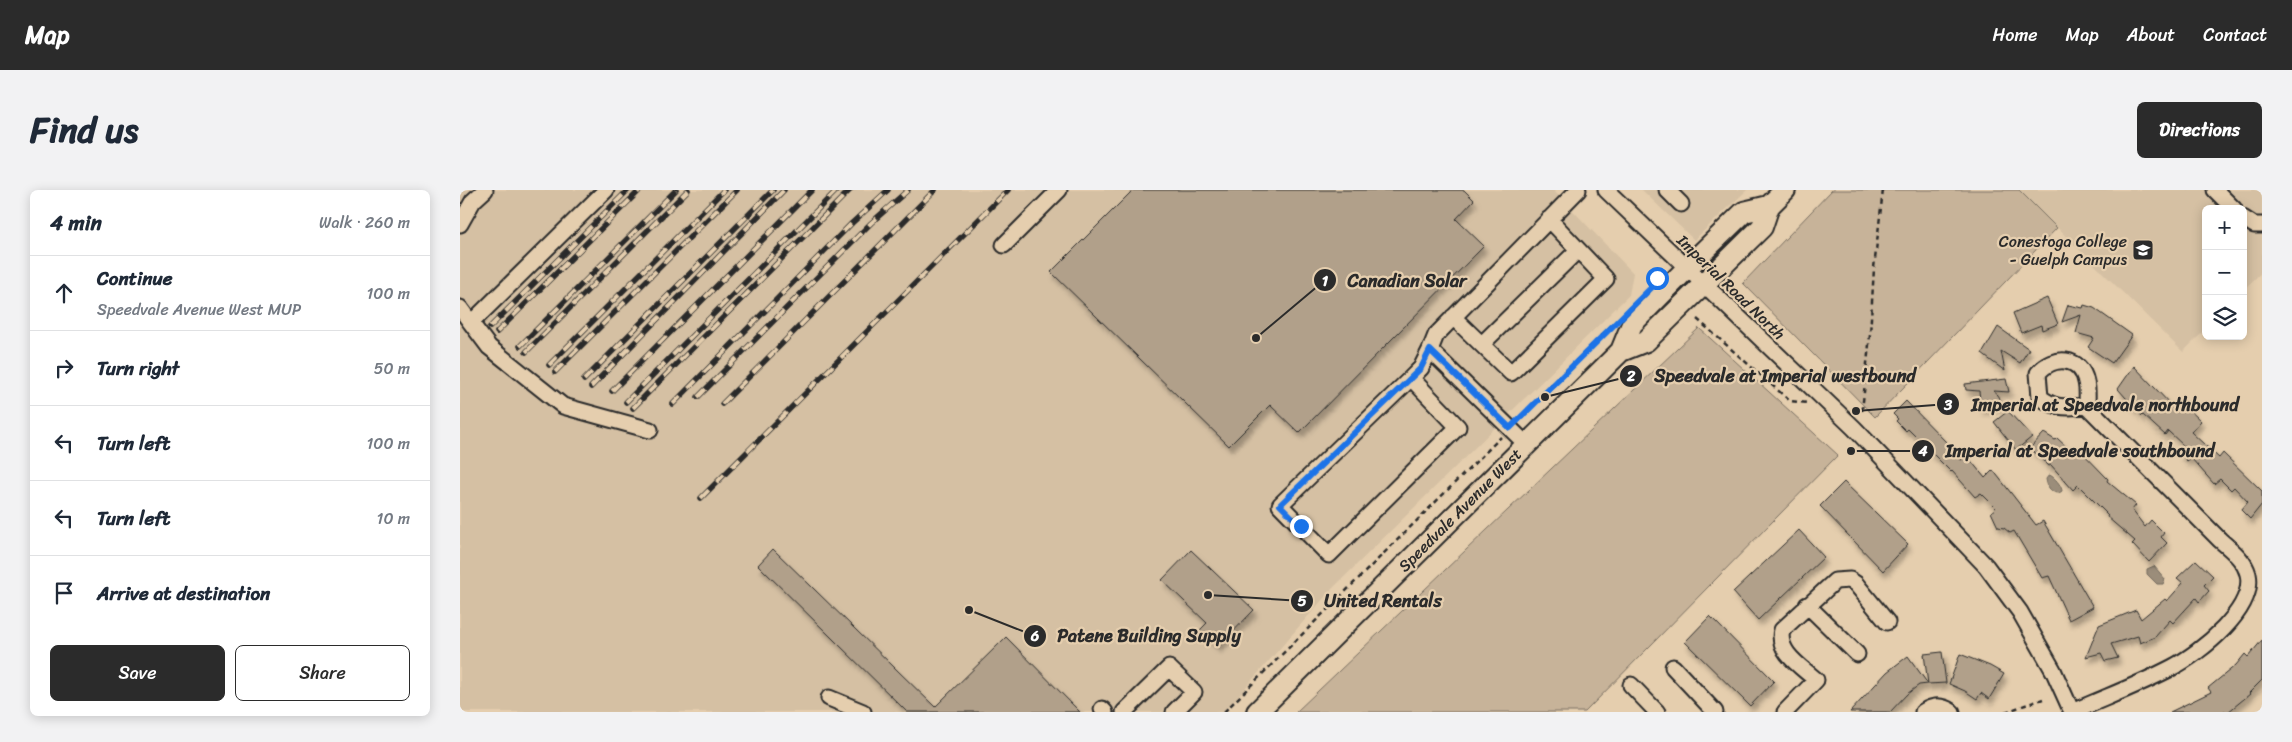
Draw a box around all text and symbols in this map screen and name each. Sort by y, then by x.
text: Map [25,14,69,56]
text: Home [1993,19,2038,51]
text: Map [2066,19,2099,51]
text: About [2127,19,2175,51]
text: Contact [2203,19,2267,51]
text: Find us [30,99,138,161]
button: Directions [2137,102,2262,158]
text: 4 min [50,204,102,242]
map controls [2202,205,2247,340]
button: + [2202,205,2247,250]
text: Walk · 260 m [319,208,410,237]
street label: Imperial Road North [1669,226,1792,347]
place label: Conestoga College - Guelph Campus [1999,227,2127,274]
school or university icon: Conestoga College - Guelph Campus [2131,238,2155,262]
button: − [2202,250,2247,295]
text: Continue [97,262,173,295]
callout: Canadian Solar [1313,264,1477,297]
text: Canadian Solar [1347,265,1468,297]
route start [1646,267,1669,290]
text: 1 [1322,268,1329,294]
icon: ahead [50,279,78,307]
text: 100 m [366,279,410,308]
text: Speedvale Avenue West MUP [97,295,301,324]
button: layers [2202,295,2247,340]
text: Turn right [97,352,179,385]
icon: right [50,354,78,382]
text: 50 m [374,354,410,383]
callout: Speedvale at Imperial westbound [1618,359,1926,392]
text: Speedvale at Imperial westbound [1653,360,1917,392]
text: 2 [1626,363,1636,389]
callout: Imperial at Speedvale northbound [1936,388,2249,421]
text: Imperial at Speedvale northbound [1970,389,2240,421]
text: 3 [1943,392,1953,418]
text: Turn left [97,427,170,460]
icon: left [50,429,78,457]
text: 100 m [366,429,410,458]
callout: Imperial at Speedvale southbound [1911,434,2225,467]
text: Imperial at Speedvale southbound [1944,435,2216,467]
text: 4 [1917,438,1928,464]
street label: Speedvale Avenue West [1391,441,1529,579]
text: Turn left [97,502,170,535]
icon: left [50,504,78,532]
text: 10 m [377,504,410,533]
route end [1290,515,1313,538]
text: Arrive at destination [97,577,270,610]
icon: arrive [50,579,78,607]
callout: United Rentals [1289,585,1452,618]
text: United Rentals [1324,585,1442,617]
text: 5 [1297,588,1307,614]
callout: Patene Building Supply [1022,620,1251,653]
text: Patene Building Supply [1057,620,1241,652]
text: 6 [1030,623,1040,649]
button: Save [50,645,225,701]
button: Share [235,645,410,701]

